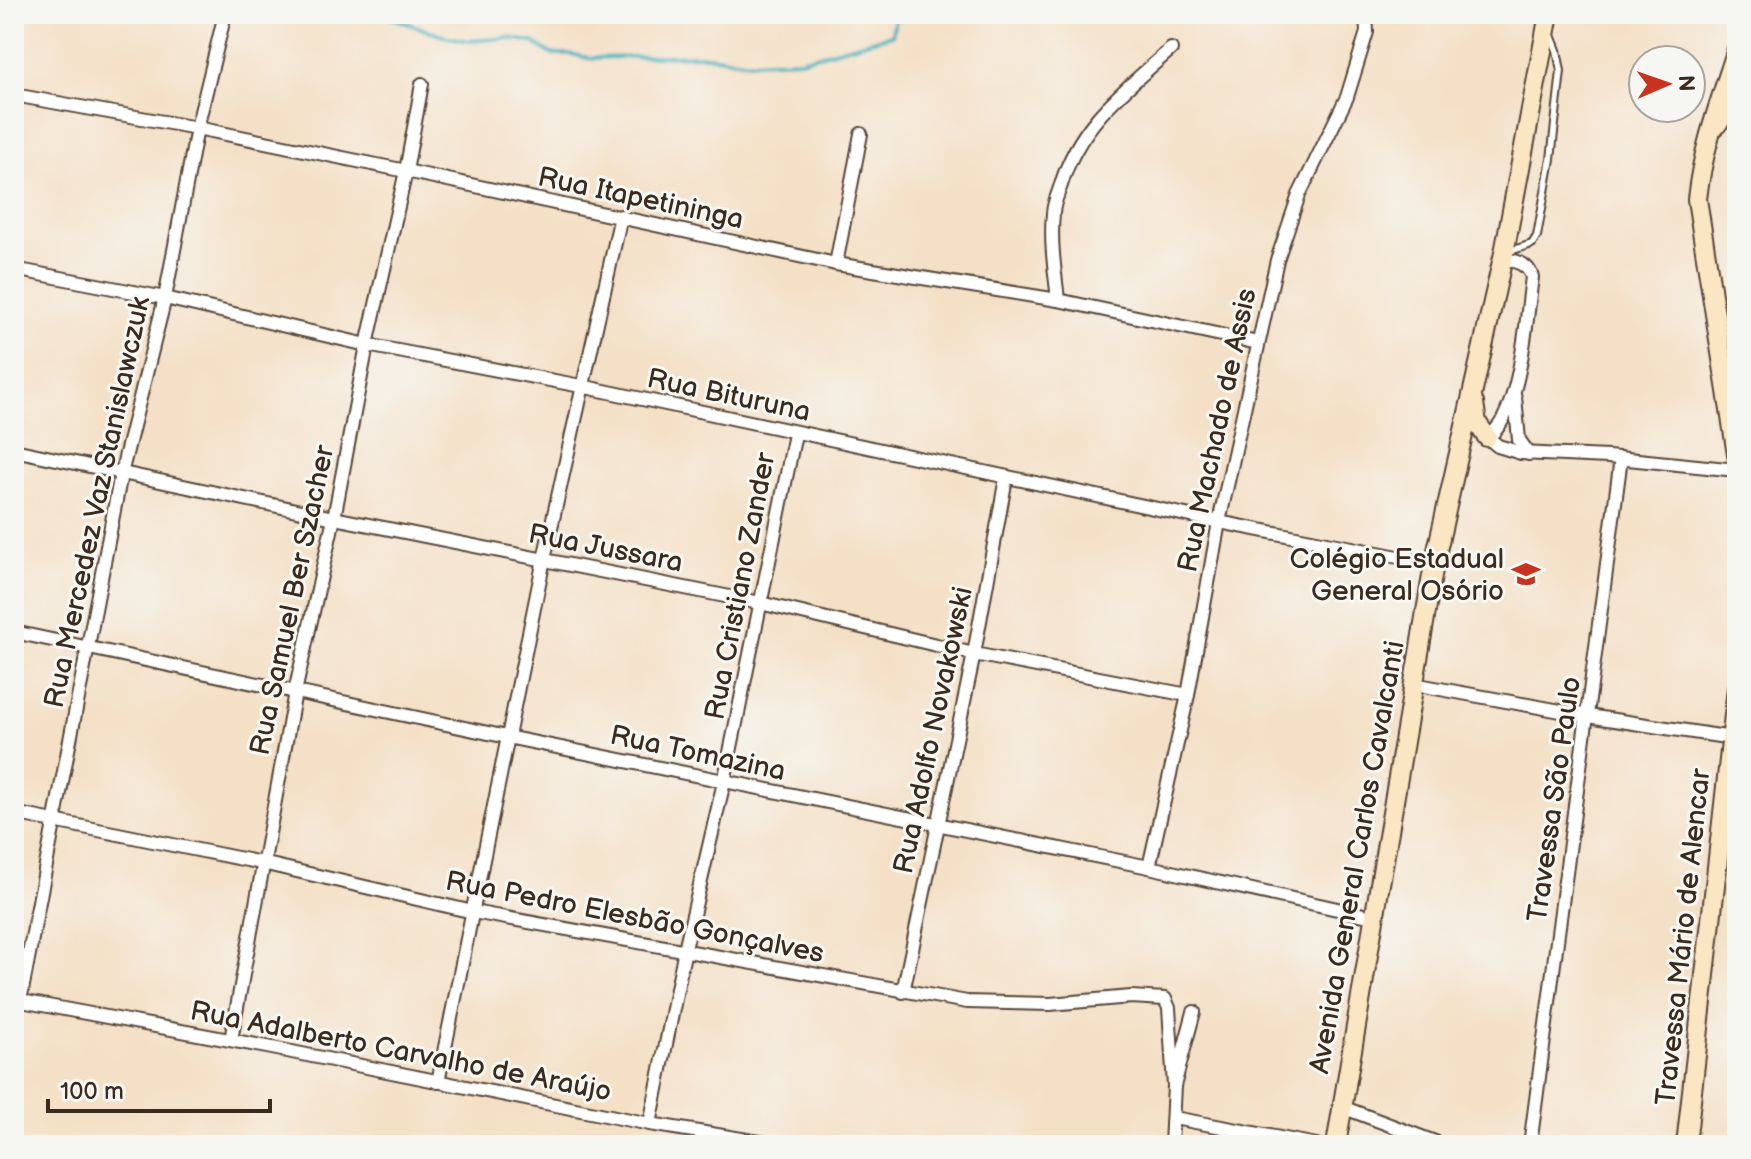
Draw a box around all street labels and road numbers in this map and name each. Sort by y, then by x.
street label: Rua Itapetininga [535,161,747,236]
street label: Rua Machado de Assis [1171,285,1264,575]
street label: Rua Mercedez Vaz Stanislawczuk [38,293,157,711]
street label: Rua Bituruna [644,362,813,429]
street label: Rua Samuel Ber Szacher [243,441,342,758]
street label: Rua Cristiano Zander [698,449,783,723]
street label: Rua Jussara [526,517,686,580]
street label: Rua Adolfo Novakowski [887,584,980,877]
street label: Avenida General Carlos Cavalcanti [1303,638,1412,1076]
street label: Travessa São Paulo [1521,674,1588,924]
street label: Rua Tomazina [607,719,788,788]
street label: Travessa Mário de Alencar [1649,766,1718,1107]
street label: Rua Pedro Elesbão Gonçalves [443,865,827,970]
street label: Rua Adalberto Carvalho de Araújo [187,994,614,1109]

